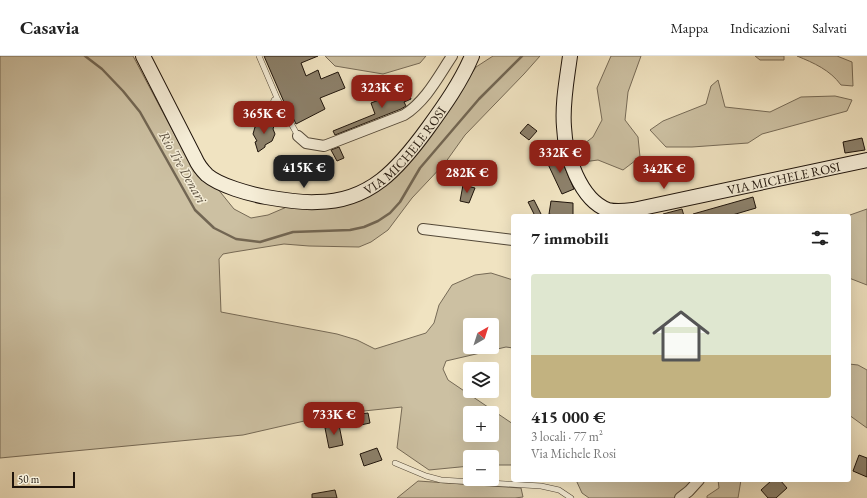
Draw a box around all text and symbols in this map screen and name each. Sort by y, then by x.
text: Casavia [20,15,79,40]
text: Mappa [671,19,708,37]
text: Indicazioni [730,19,790,37]
text: Salvati [812,19,847,37]
pin: 323K € [349,75,415,109]
text: 323K € [360,79,404,96]
pin: 365K € [231,101,297,135]
street label: VIA MICHELE ROSI [360,102,450,198]
text: 365K € [242,105,286,122]
water label: Rio Tre Denari [155,128,211,207]
pin: 332K € [527,140,593,174]
text: 332K € [538,144,582,161]
pin: 415K € [271,155,337,189]
pin: 342K € [631,156,697,190]
street label: VIA MICHELE ROSI [726,157,842,198]
text: 415K € [282,159,326,176]
pin: 282K € [434,160,500,194]
text: 342K € [642,160,686,177]
text: 282K € [445,164,489,181]
text: 7 immobili [531,227,609,249]
icon: filters [809,227,831,249]
icon: home [645,300,717,372]
north arrow [463,318,499,354]
map controls [463,318,499,486]
button: layers [463,362,499,398]
pin: 733K € [301,402,367,436]
text: 733K € [312,406,356,423]
button: + [463,406,499,442]
text: 415 000 € [531,406,606,428]
text: 3 locali · 77 m² [531,428,603,445]
text: Via Michele Rosi [531,445,616,462]
button: − [463,450,499,486]
scale bar [12,470,75,489]
text: 50 m [18,472,39,486]

